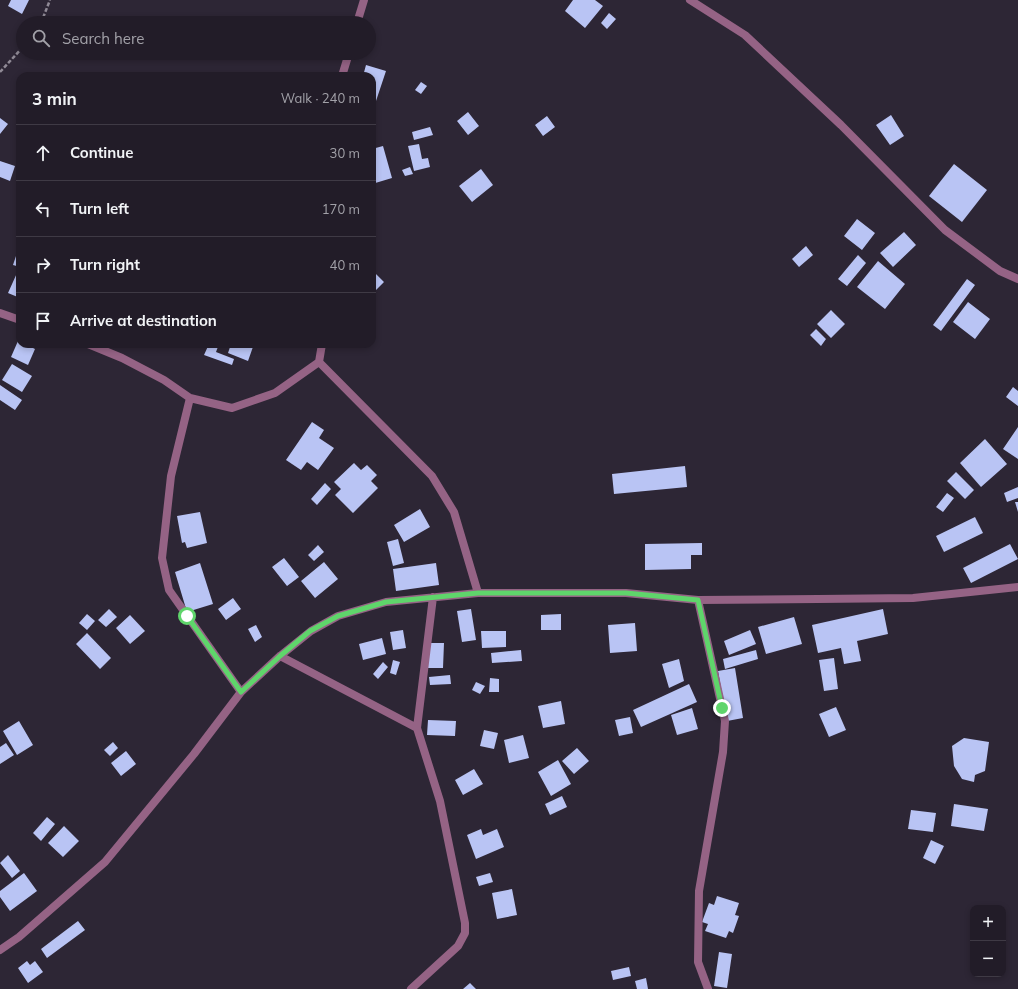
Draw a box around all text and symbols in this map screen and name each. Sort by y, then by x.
search box [16,16,376,60]
icon: search [30,27,52,49]
text: Search here [62,29,144,48]
text: 3 min [32,88,77,109]
text: Walk · 240 m [281,90,360,106]
icon: ahead [32,142,54,164]
text: Continue [70,143,133,162]
text: 30 m [330,145,360,161]
icon: left [32,198,54,220]
text: Turn left [70,199,129,218]
text: 170 m [322,201,360,217]
icon: right [32,254,54,276]
text: Turn right [70,255,140,274]
text: 40 m [330,257,360,273]
icon: arrive [32,310,54,332]
text: Arrive at destination [70,311,217,330]
route start [178,607,196,625]
route end [713,699,731,717]
map controls [970,905,1006,977]
button: + [970,905,1006,941]
button: − [970,941,1006,977]

